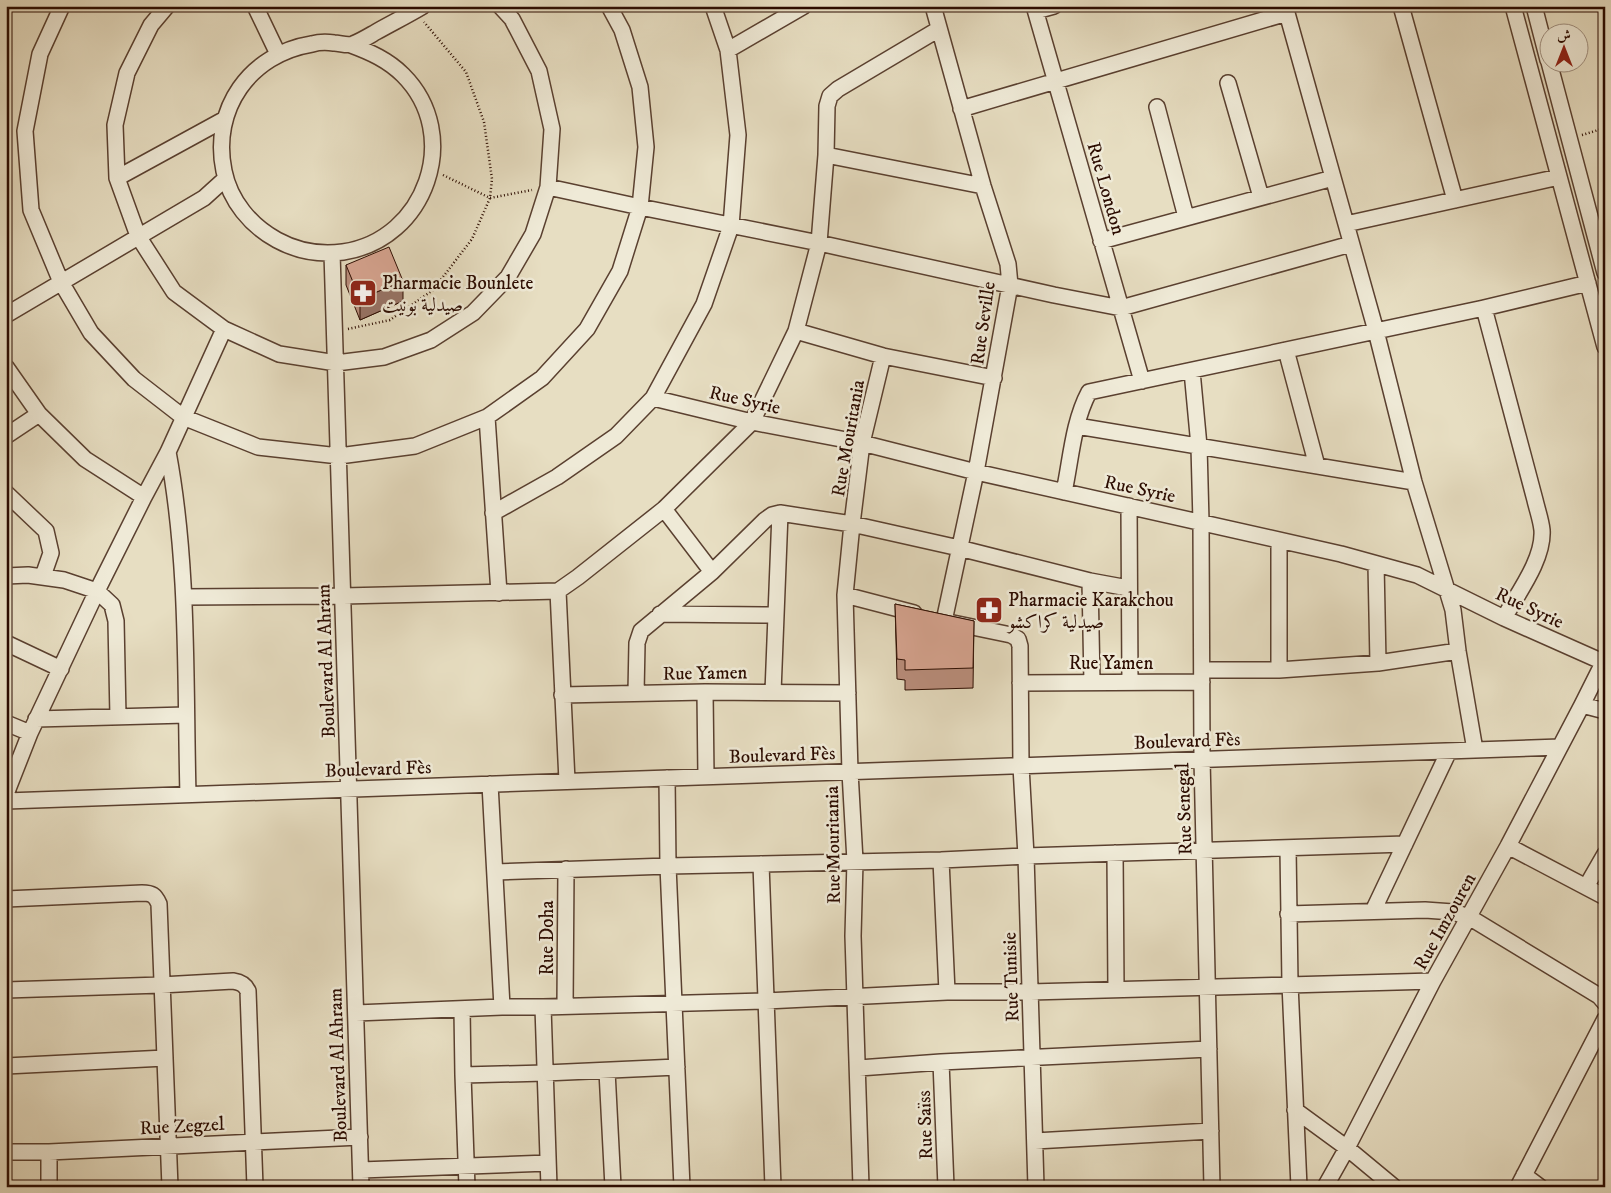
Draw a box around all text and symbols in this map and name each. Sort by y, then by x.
north arrow [1538,22,1588,72]
text: ش [1557,27,1571,45]
street label: Rue London [1081,139,1130,237]
place label: Pharmacie Bounlete صيدلية بونيت [382,272,533,317]
pharmacy icon: Pharmacie Bounlete صيدلية بونيت [348,278,378,308]
street label: Rue Seville [966,280,1001,366]
street label: Rue Mouritania [827,378,870,498]
street label: Rue Syrie [707,381,783,420]
street label: Rue Syrie [1102,471,1178,508]
street label: Boulevard Al Ahram [312,583,341,738]
street label: Rue Syrie [1492,583,1567,634]
place label: Pharmacie Karakchou صيدلية كراكشو [1006,589,1174,634]
pharmacy icon: Pharmacie Karakchou صيدلية كراكشو [974,595,1004,625]
street label: Rue Yamen [1069,652,1153,675]
street label: Rue Yamen [663,661,748,686]
street label: Boulevard Fès [1133,728,1241,755]
street label: Boulevard Fès [728,742,836,769]
street label: Boulevard Fès [324,756,432,783]
street label: Rue Senegal [1171,762,1198,855]
street label: Rue Mouritania [821,786,846,904]
street label: Rue Imzouren [1409,869,1481,974]
street label: Rue Doha [536,900,559,976]
street label: Rue Tunisie [998,932,1025,1022]
street label: Boulevard Al Ahram [324,987,353,1142]
street label: Rue Saïss [913,1090,938,1160]
street label: Rue Zegzel [139,1113,225,1140]

